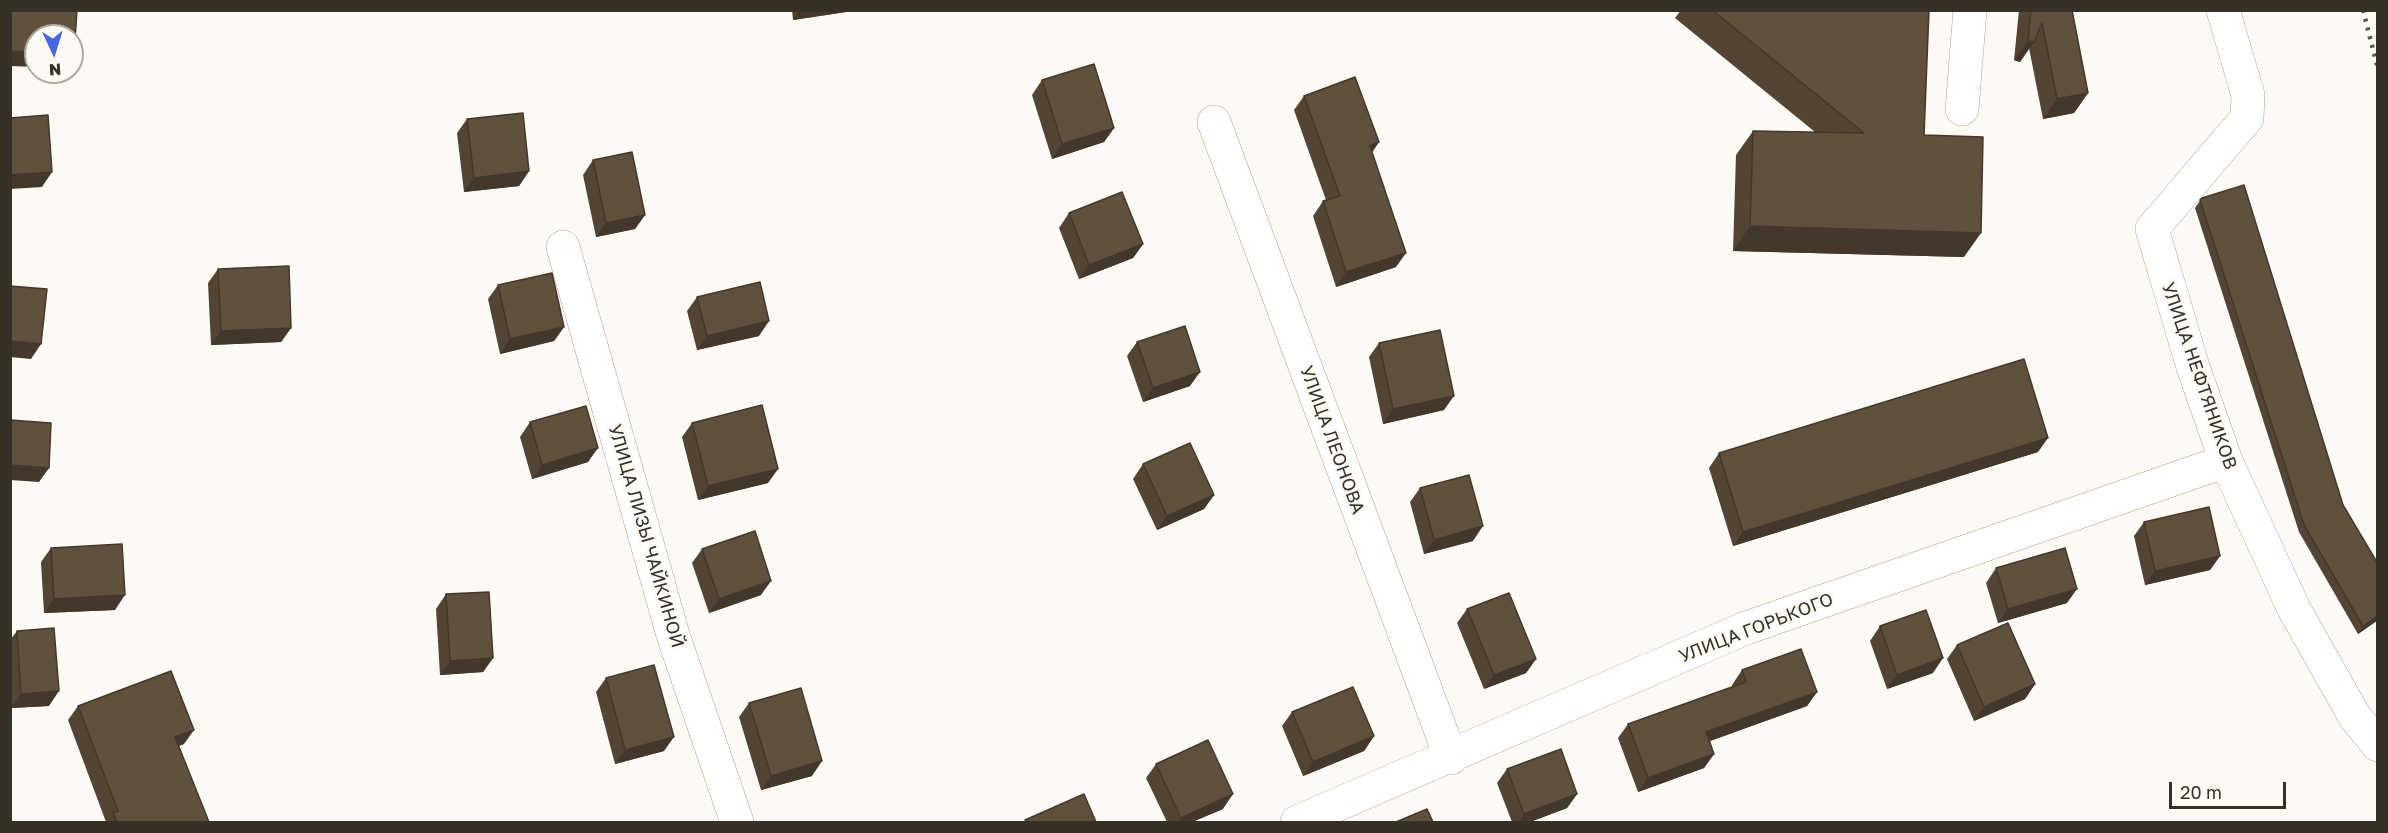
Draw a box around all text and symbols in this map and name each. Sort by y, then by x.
north arrow [24,24,84,84]
text: N [48,60,62,80]
street label: УЛИЦА НЕФТЯНИКОВ [2157,280,2241,472]
street label: УЛИЦА ЛЕОНОВА [1295,363,1369,517]
street label: УЛИЦА ЛИЗЫ ЧАЙКИНОЙ [604,422,688,650]
street label: УЛИЦА ГОРЬКОГО [1676,589,1836,667]
scale bar [2172,770,2289,808]
text: 20 m [2180,781,2222,803]

